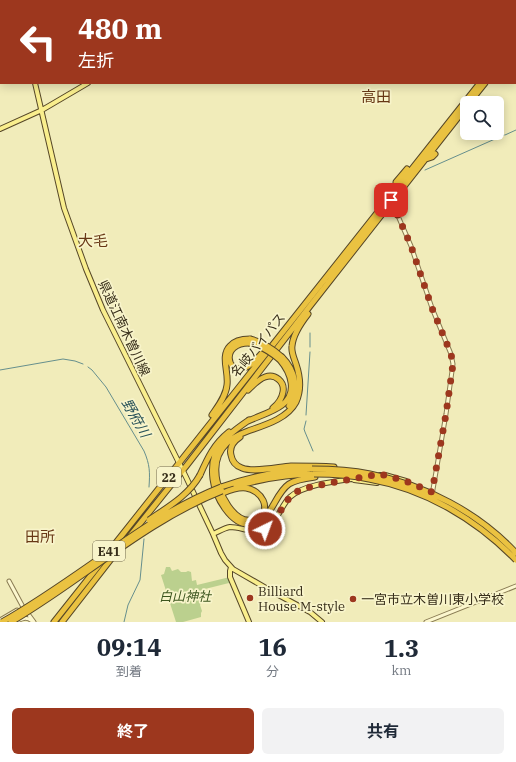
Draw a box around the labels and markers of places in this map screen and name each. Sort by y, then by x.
pin [374,183,408,217]
place label: Billiard House M-style [258,583,345,615]
place label: 一宮市立木曽川東小学校 [361,591,504,608]
marker: Billiard House M-style [245,593,255,603]
marker: 一宮市立木曽川東小学校 [348,594,358,604]

